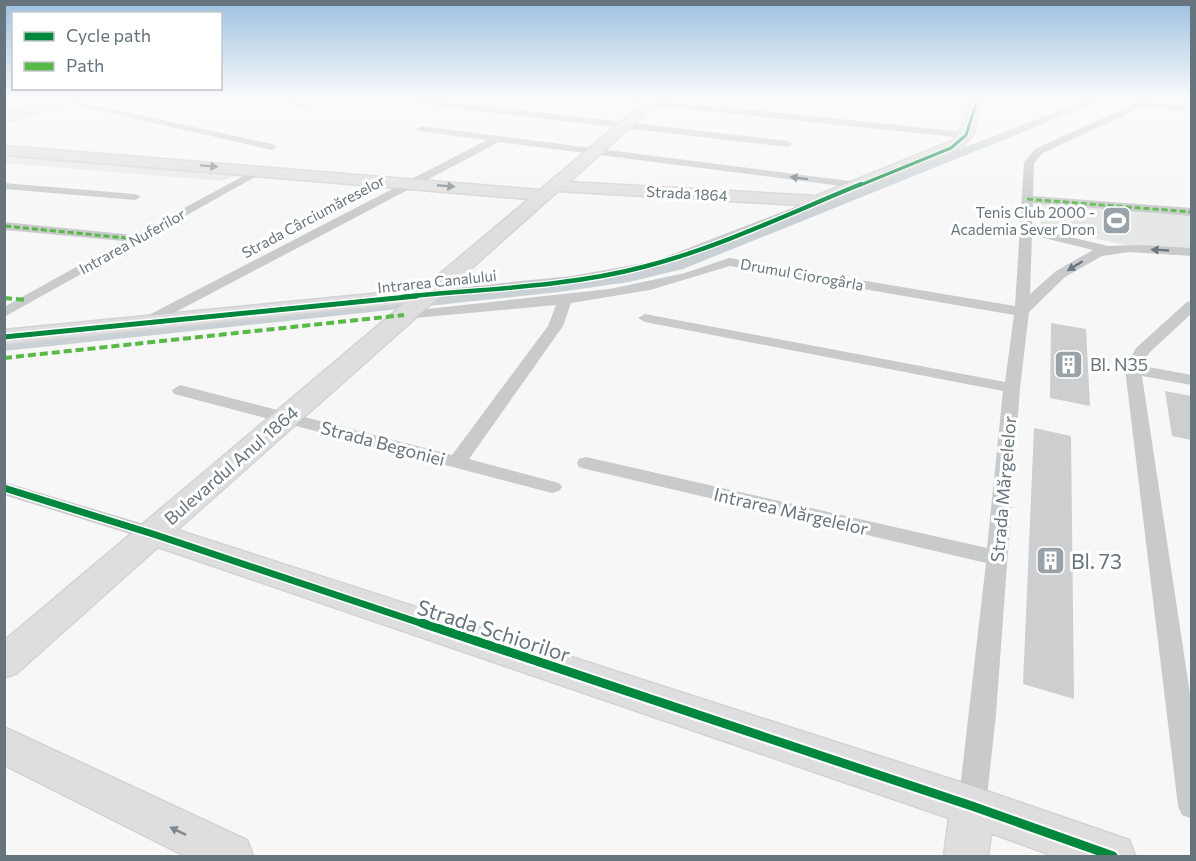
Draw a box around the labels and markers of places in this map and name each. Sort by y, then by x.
place label: Tenis Club 2000 - Academia Sever Dron [950,203,1095,238]
sports icon: Tenis Club 2000 - Academia Sever Dron [1100,205,1132,237]
building icon: Bl. N35 [1053,348,1085,380]
place label: Bl. N35 [1090,353,1148,375]
building icon: Bl. 73 [1034,544,1066,576]
place label: Bl. 73 [1071,548,1122,573]

